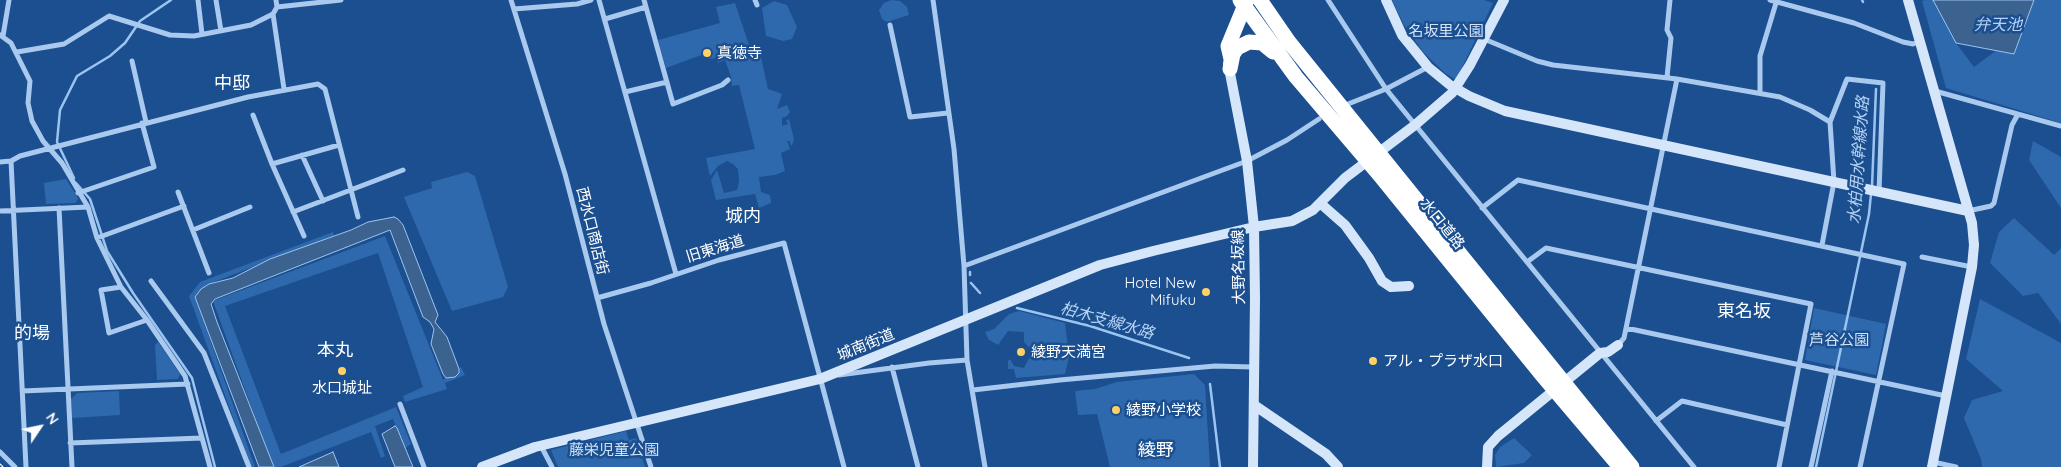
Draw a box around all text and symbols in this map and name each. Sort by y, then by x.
water label: 弁天池 [1974,15,2022,35]
park label: 名坂里公園 [1409,22,1483,40]
place label: 真徳寺 [717,44,762,62]
marker: 真徳寺 [701,47,713,59]
district label: 中邸 [214,73,250,95]
water label: 水柏用水幹線水路 [1845,95,1873,225]
street label: 西水口商店街 [572,185,612,277]
street label: 水口道路 [1416,195,1468,253]
district label: 城内 [725,206,761,228]
street label: 大野名坂線 [1229,229,1249,305]
street label: 旧東海道 [684,232,746,266]
place label: Hotel New Mifuku [1124,274,1196,309]
marker: Hotel New Mifuku [1200,286,1212,298]
water label: 柏木支線水路 [1058,299,1156,343]
district label: 東名坂 [1717,301,1771,323]
district label: 的場 [14,323,50,345]
street label: 城南街道 [835,325,897,365]
park label: 芦谷公園 [1809,331,1869,349]
district label: 本丸 [317,340,353,362]
place label: 綾野天満宮 [1031,343,1106,361]
marker: 綾野天満宮 [1015,346,1027,358]
place label: アル・プラザ水口 [1383,352,1503,370]
marker: アル・プラザ水口 [1367,355,1379,367]
marker: 水口城址 [336,365,348,377]
place label: 水口城址 [312,379,372,397]
place label: 綾野小学校 [1126,401,1201,419]
north arrow [15,402,65,452]
marker: 綾野小学校 [1110,404,1122,416]
text: N [42,409,63,428]
district label: 綾野 [1138,440,1174,462]
park label: 藤栄児童公園 [569,441,659,459]

